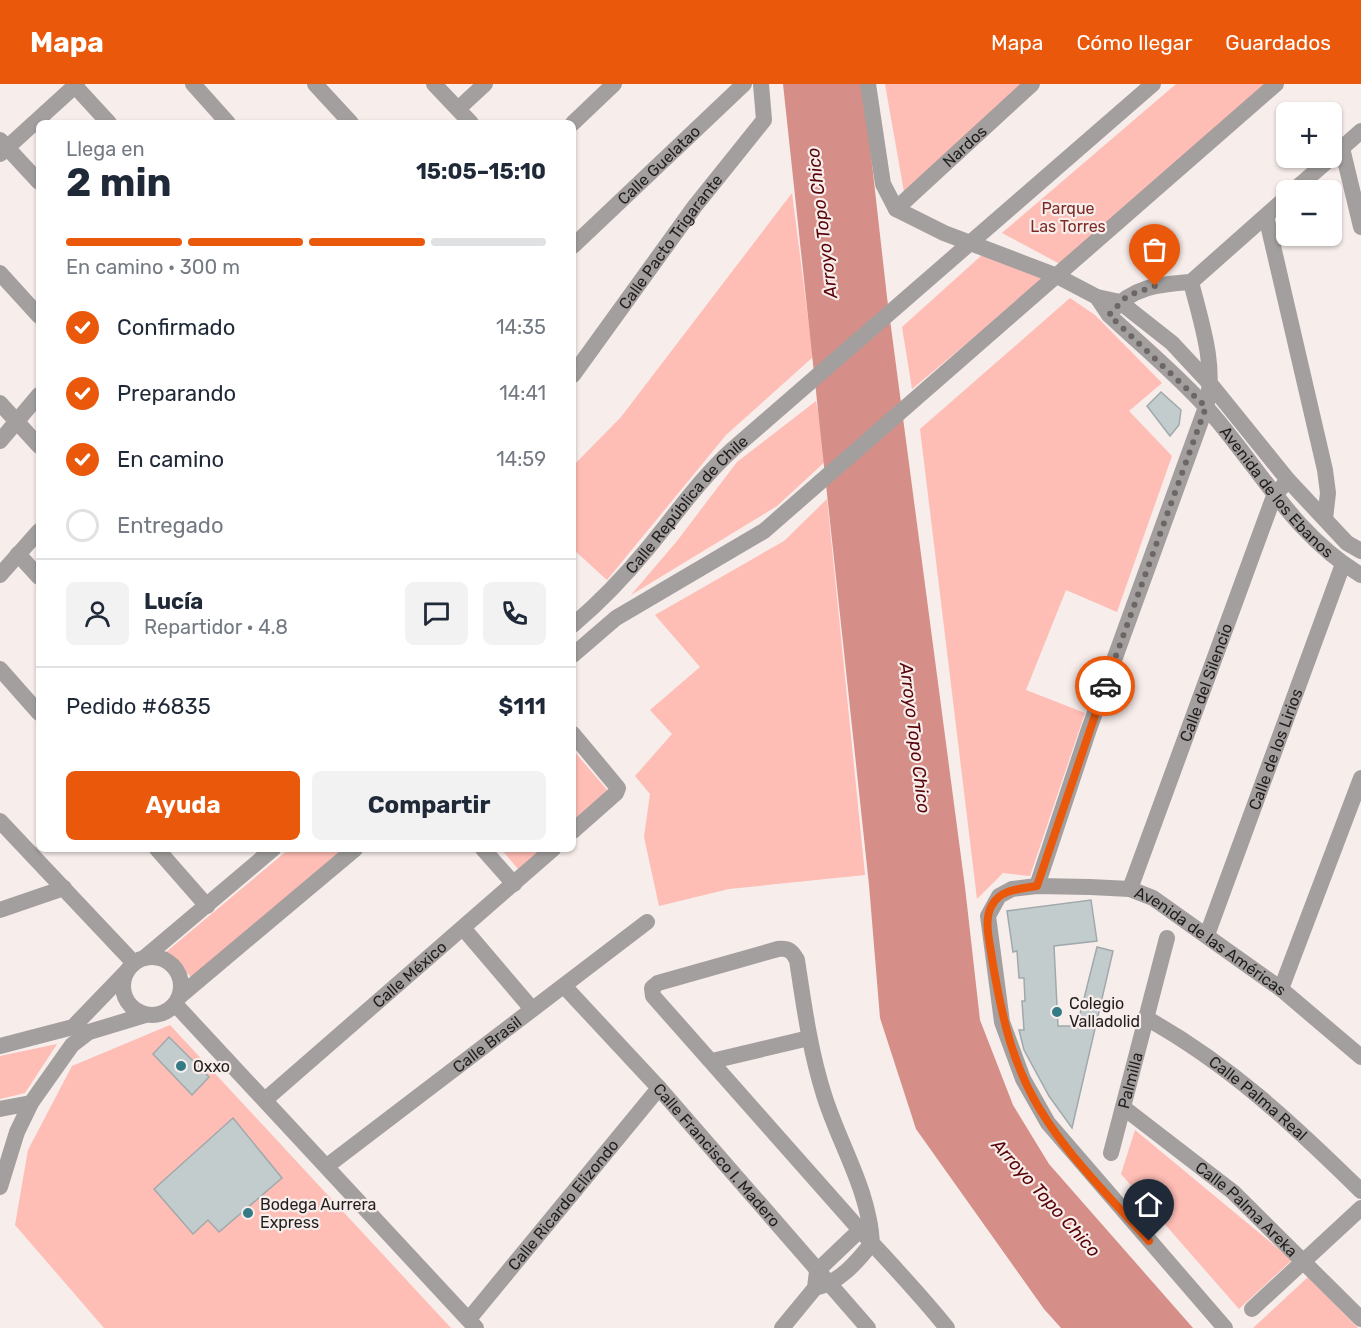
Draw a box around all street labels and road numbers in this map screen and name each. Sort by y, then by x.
street label: Calle Guelatao [614,122,704,209]
street label: Nardos [939,122,991,171]
street label: Calle Pacto Trigarante [615,171,727,313]
street label: Avenida de los Ebanos [1216,422,1337,562]
street label: Calle República de Chile [622,431,752,578]
street label: Calle del Silencio [1176,621,1237,744]
street label: Calle de los Lirios [1245,686,1307,813]
street label: Avenida de las Américas [1132,883,1290,999]
street label: Calle México [369,937,451,1012]
street label: Calle Brasil [449,1012,525,1077]
street label: Palmilla [1114,1050,1147,1111]
street label: Calle Palma Real [1205,1052,1311,1144]
street label: Calle Francisco I. Madero [649,1080,784,1231]
street label: Calle Ricardo Elizondo [504,1136,623,1274]
street label: Calle Palma Areka [1191,1158,1301,1261]

